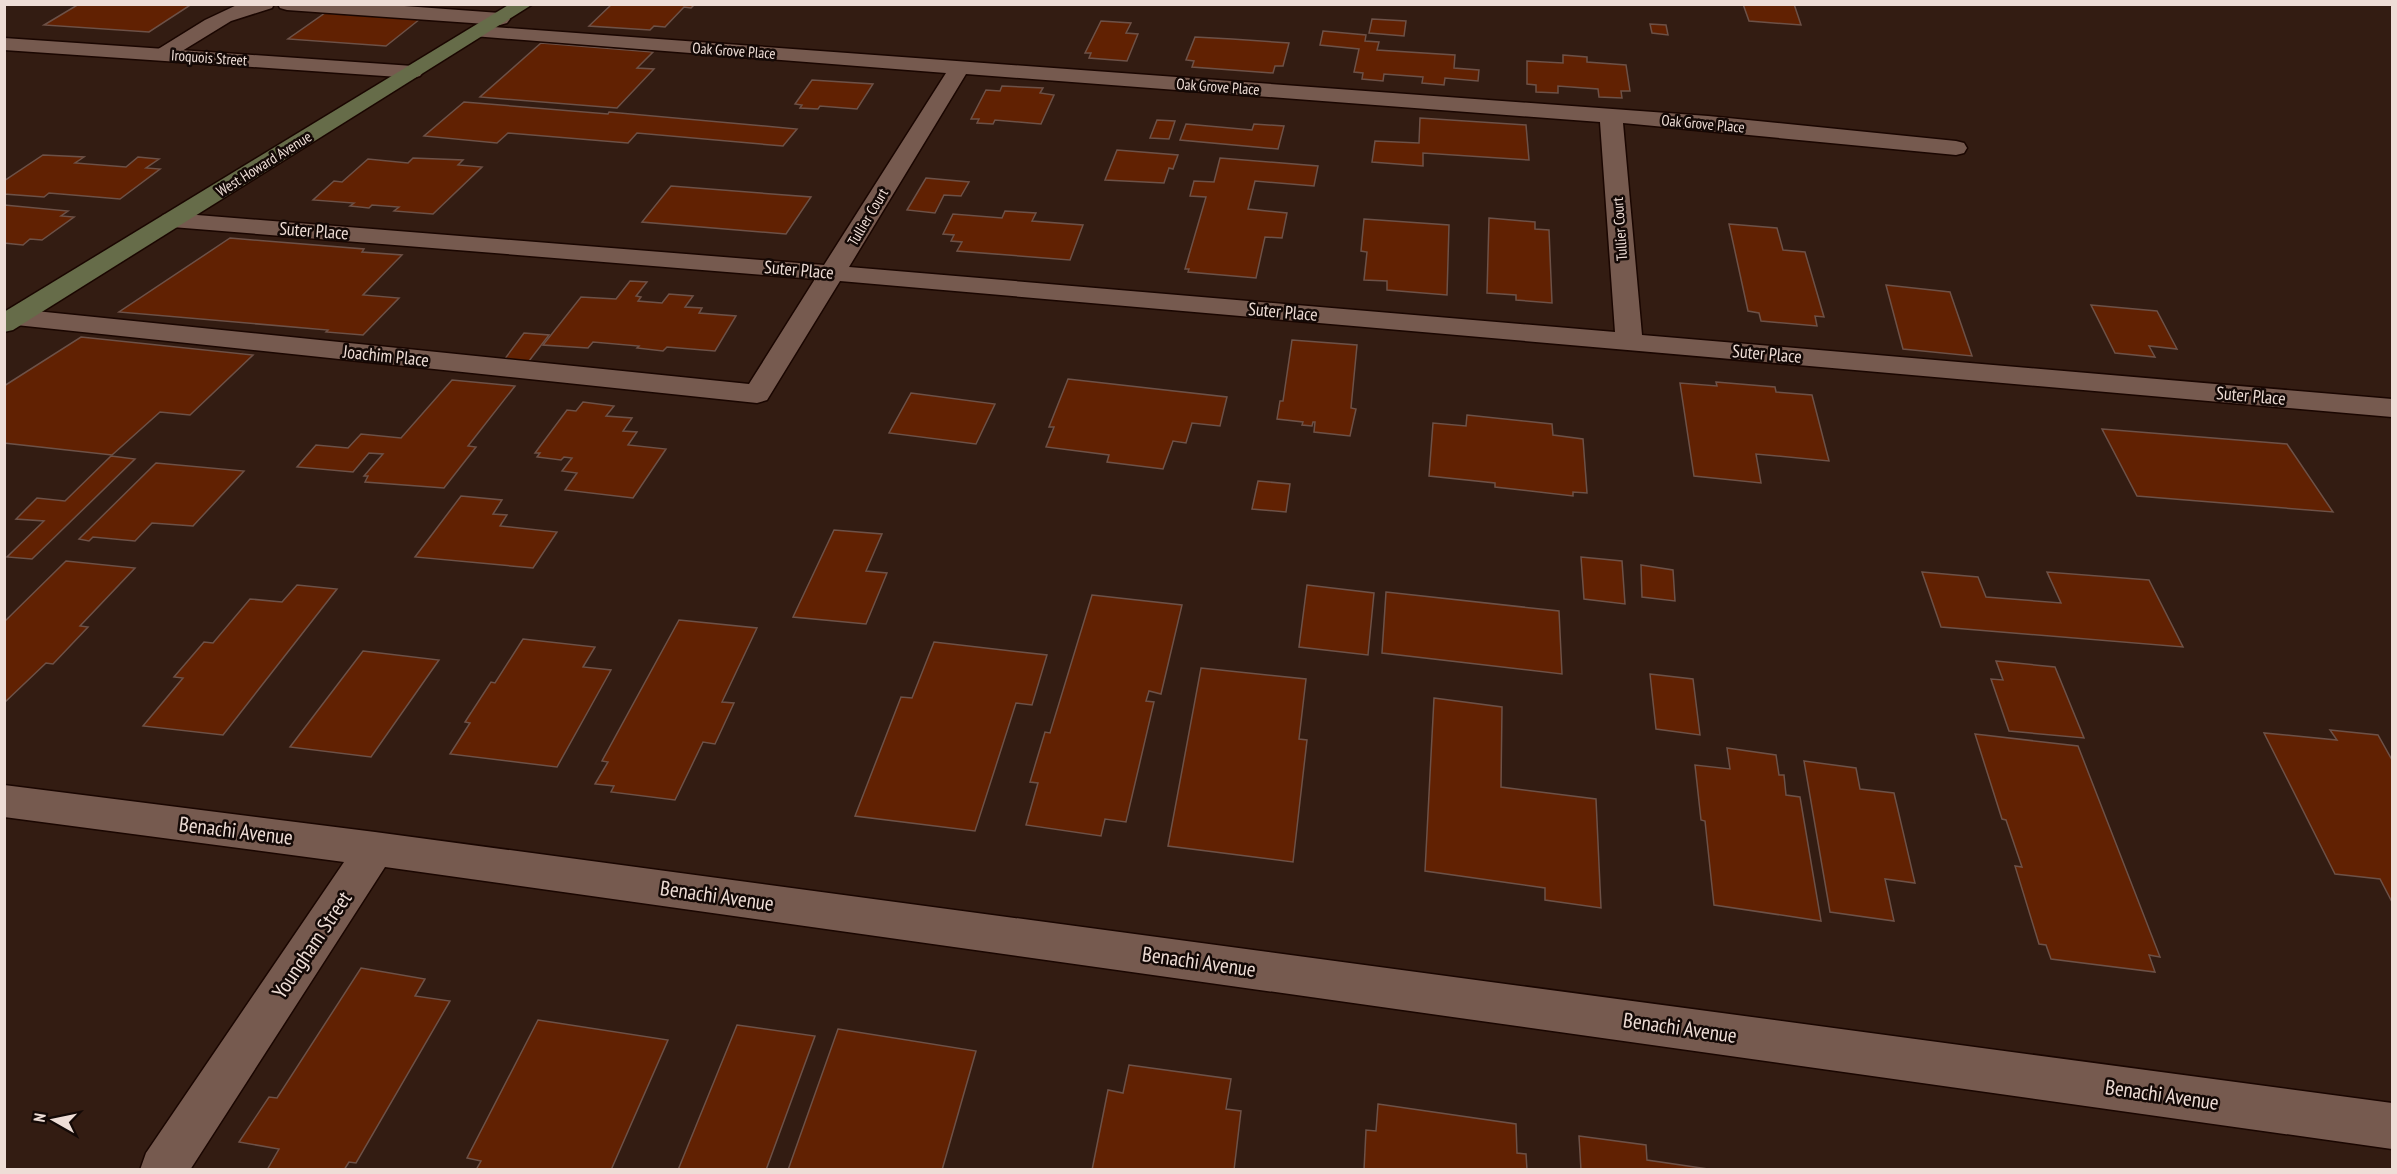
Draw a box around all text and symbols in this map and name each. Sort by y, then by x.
street label: Oak Grove Place [692,38,776,63]
street label: Iroquois Street [170,45,248,70]
street label: Oak Grove Place [1176,74,1260,99]
street label: Oak Grove Place [1661,110,1745,137]
street label: West Howard Avenue [213,127,315,200]
street label: Tullier Court [843,185,892,249]
street label: Tullier Court [1608,197,1631,261]
street label: Suter Place [279,217,350,244]
street label: Suter Place [763,255,835,284]
street label: Suter Place [1247,297,1319,326]
street label: Joachim Place [341,339,430,371]
street label: Suter Place [1731,339,1803,368]
street label: Suter Place [2215,381,2287,410]
street label: Benachi Avenue [178,810,295,851]
street label: Benachi Avenue [659,874,776,917]
street label: Youngham Street [266,886,358,1004]
street label: Benachi Avenue [1141,940,1258,983]
street label: Benachi Avenue [1622,1006,1739,1049]
street label: Benachi Avenue [2104,1073,2221,1116]
north arrow [24,1090,84,1150]
text: N [29,1112,50,1123]

